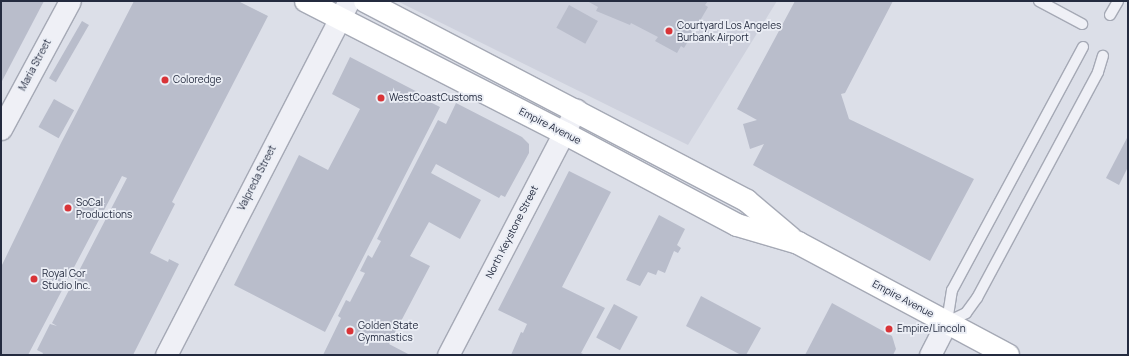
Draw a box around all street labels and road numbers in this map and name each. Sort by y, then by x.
street label: Maria Street [16,37,54,93]
street label: Empire Avenue [517,105,583,147]
street label: Valpreda Street [235,143,279,213]
street label: North Keystone Street [483,183,541,281]
street label: Empire Avenue [870,278,936,320]

